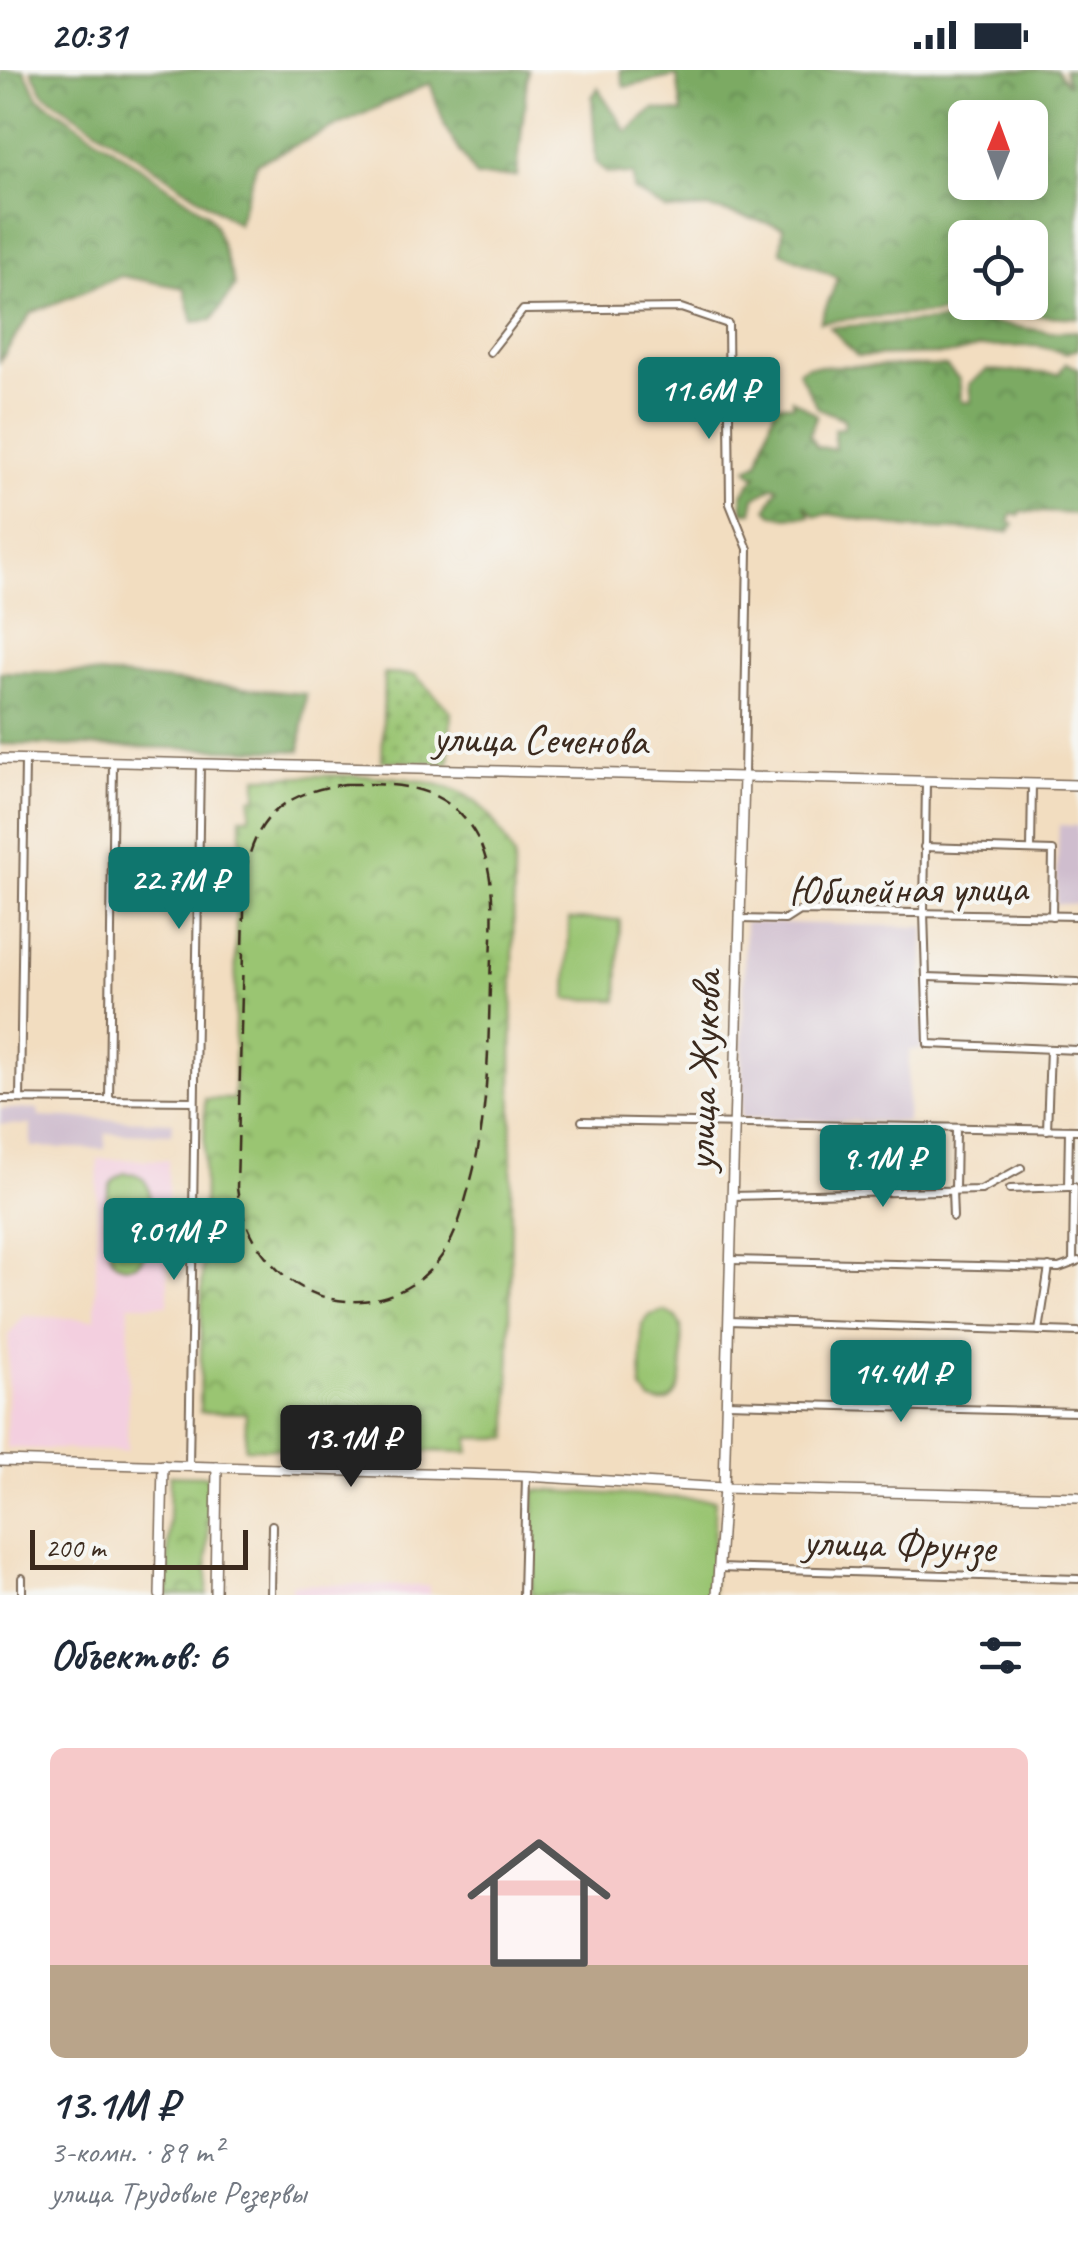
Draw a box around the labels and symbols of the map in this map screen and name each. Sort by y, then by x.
north arrow [948,100,1048,200]
pin: 11.6M ₽ [617,357,801,442]
street label: улица Сеченова [429,711,650,768]
pin: 22.7M ₽ [87,847,271,932]
street label: Юбилейная улица [788,861,1031,918]
street label: улица Жукова [673,966,734,1175]
pin: 9.1M ₽ [802,1125,964,1210]
pin: 9.01M ₽ [82,1198,266,1283]
pin: 14.4M ₽ [809,1340,993,1425]
pin: 13.1M ₽ [259,1405,443,1490]
street label: улица Фрунзе [799,1515,998,1574]
scale bar [30,1525,248,1570]

